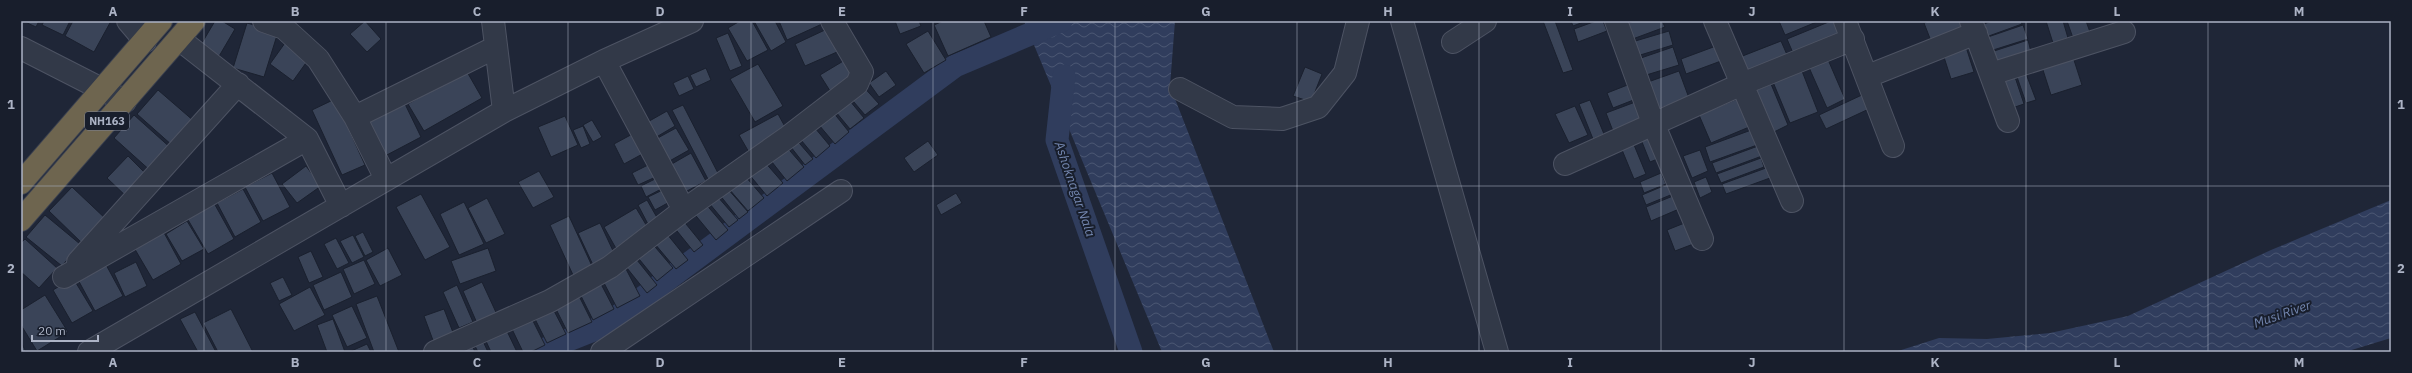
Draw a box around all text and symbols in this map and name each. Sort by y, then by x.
text: A [109,3,118,20]
text: B [291,3,300,20]
text: C [473,3,482,20]
text: D [655,3,665,20]
text: E [838,3,846,20]
text: F [1020,3,1028,20]
text: G [1201,3,1211,20]
text: H [1383,3,1393,20]
text: I [1567,3,1573,20]
text: J [1748,3,1756,20]
text: K [1930,3,1940,20]
text: L [2114,3,2121,20]
text: M [2294,3,2304,20]
text: 1 [7,96,15,113]
text: 1 [2397,96,2405,113]
road number: NH163 [85,112,129,130]
water label: Ashoknagar Nala [1050,138,1099,239]
text: 2 [7,260,15,277]
text: 2 [2397,260,2405,277]
water label: Musi River [2251,296,2314,332]
scale bar [32,317,98,343]
text: 20 m [38,323,66,338]
text: A [109,354,118,371]
text: B [291,354,300,371]
text: C [473,354,482,371]
text: D [655,354,665,371]
text: E [838,354,846,371]
text: F [1020,354,1028,371]
text: G [1201,354,1211,371]
text: H [1383,354,1393,371]
text: I [1567,354,1573,371]
text: J [1748,354,1756,371]
text: K [1930,354,1940,371]
text: L [2114,354,2121,371]
text: M [2294,354,2304,371]

